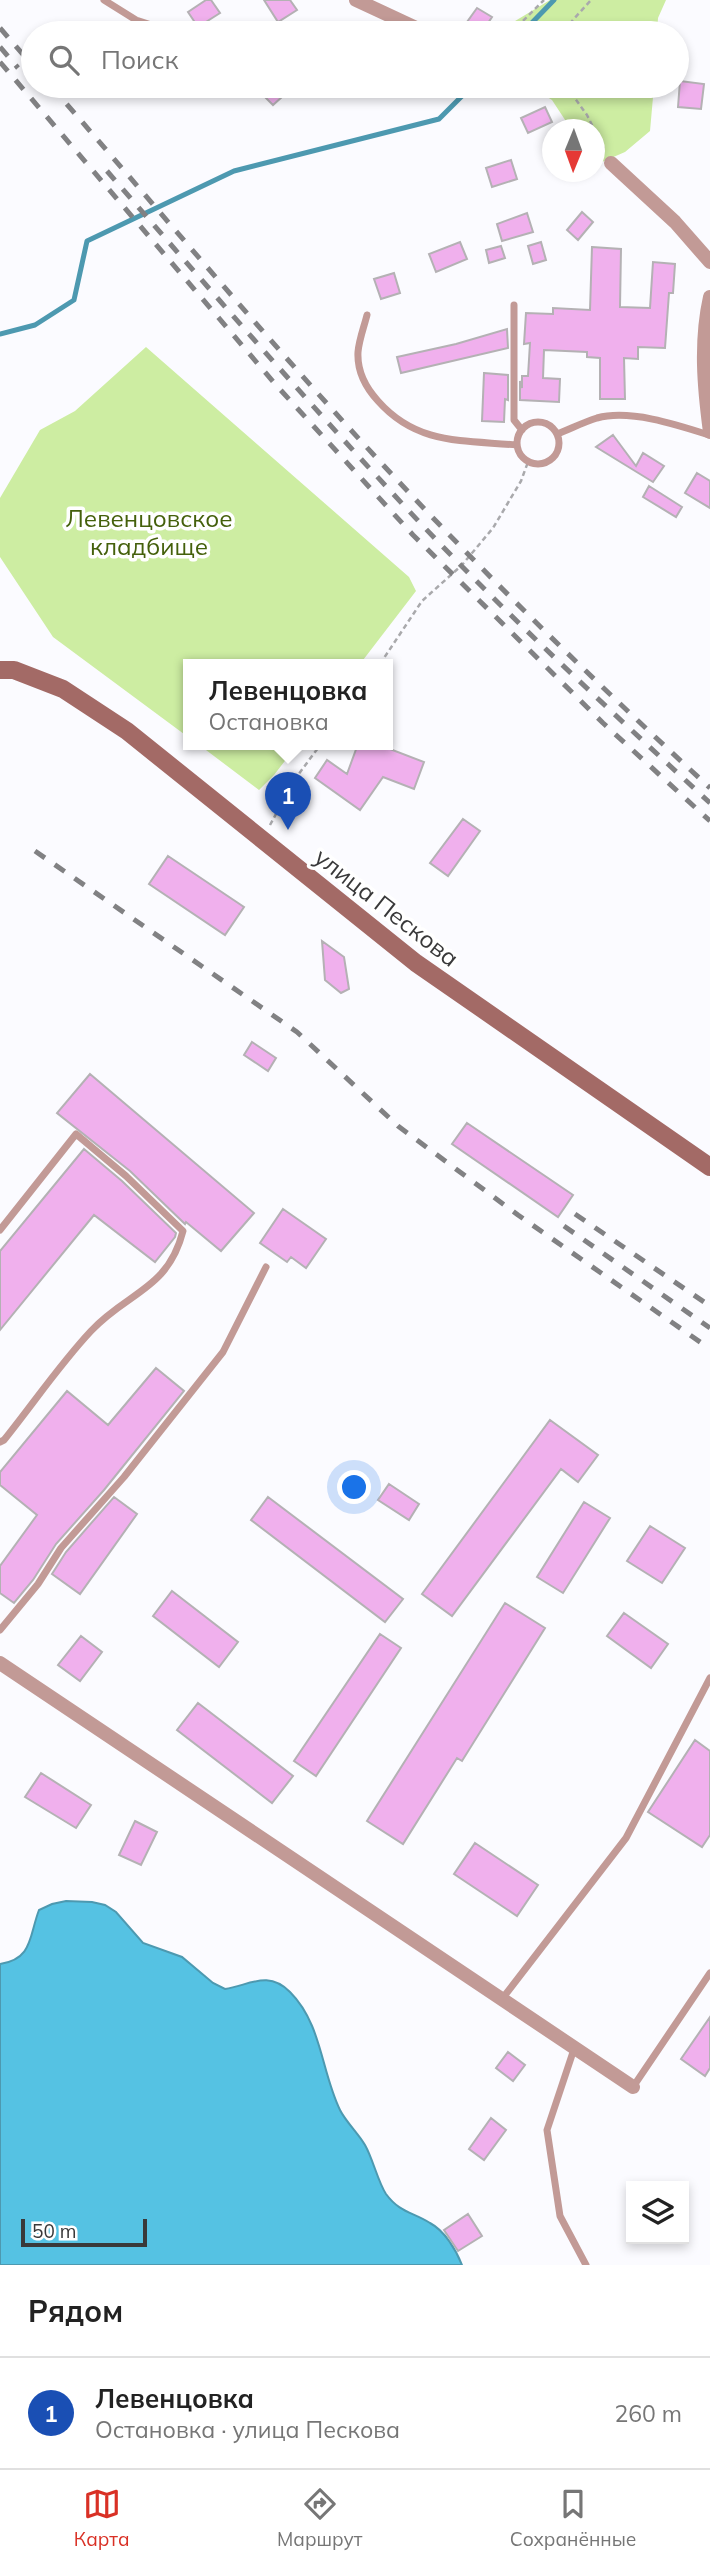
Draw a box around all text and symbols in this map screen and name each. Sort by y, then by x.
search box [21,21,689,98]
icon: search [45,41,83,79]
text: Поиск [101,43,179,76]
north arrow [542,119,605,182]
park label: Левенцовское кладбище [66,503,232,561]
popup [183,659,393,750]
text: Левенцовка [208,674,368,707]
text: Остановка [208,707,329,736]
pin: 1 [265,772,311,830]
street label: улица Пескова [309,841,465,973]
your location [337,1470,371,1504]
map controls [626,2181,689,2244]
button: layers [626,2181,689,2244]
scale bar [21,2216,147,2248]
text: 50 m [32,2219,76,2243]
text: Рядом [28,2292,123,2330]
text: Левенцовка [95,2382,254,2415]
text: 1 [44,2399,58,2428]
text: 260 m [614,2399,682,2428]
text: Остановка · улица Пескова [95,2415,400,2444]
tab: Карта [74,2485,130,2551]
tab: Маршрут [277,2485,362,2551]
tab: Сохранённые [510,2485,636,2551]

